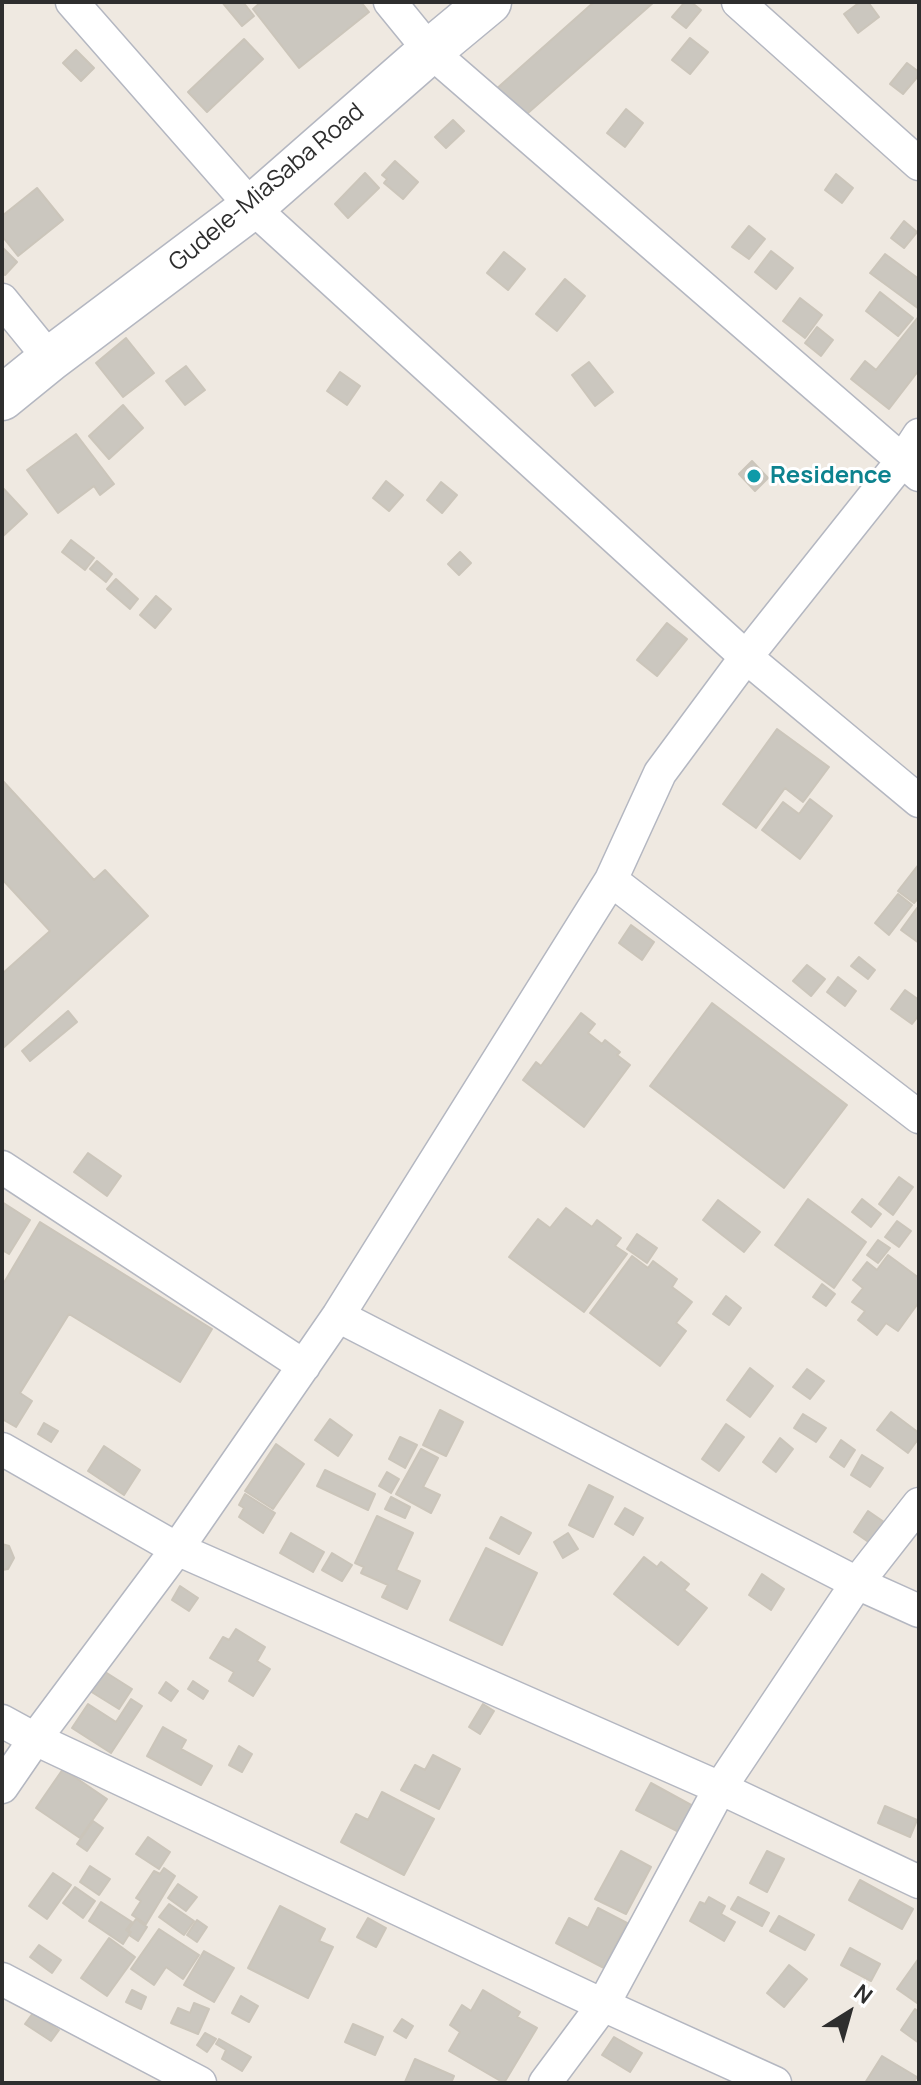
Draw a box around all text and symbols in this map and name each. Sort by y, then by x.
street label: Gudele-MiaSaba Road [164,98,370,278]
place label: Residence [770,462,892,490]
marker: Residence [745,467,763,485]
north arrow [809,1973,889,2053]
text: N [848,1977,879,2011]

